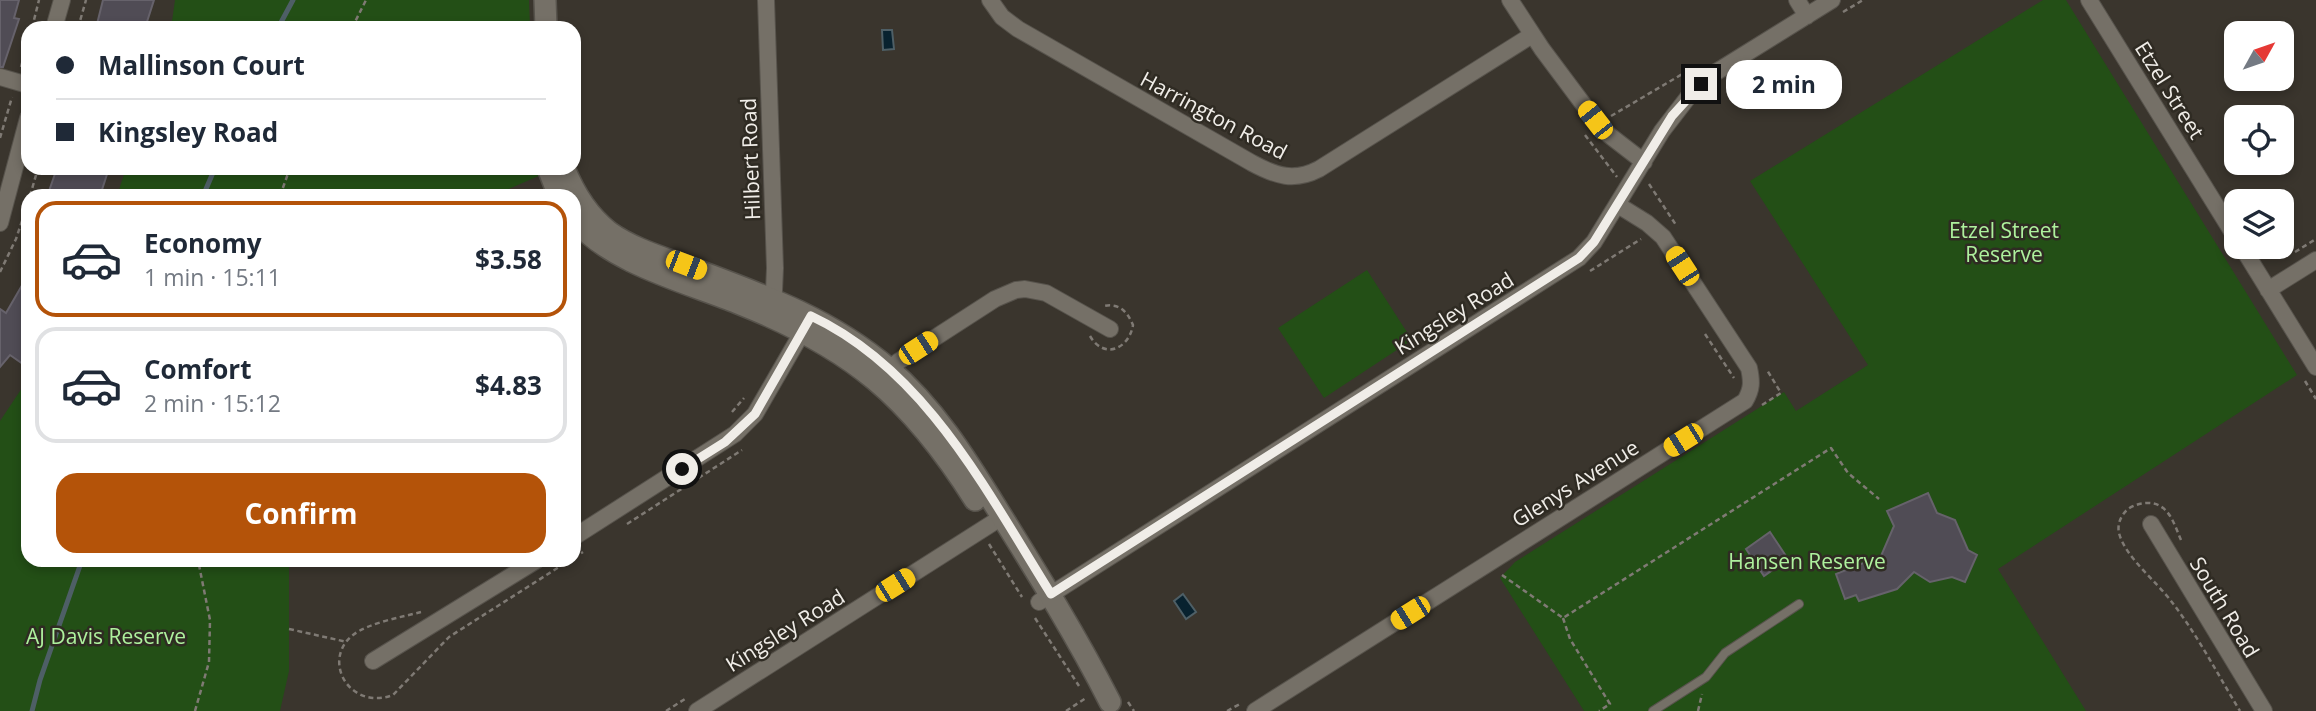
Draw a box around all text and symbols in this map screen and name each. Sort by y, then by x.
north arrow [2224,21,2294,91]
map controls [2224,21,2294,259]
street label: Etzel Street [2129,36,2211,144]
text: Mallinson Court [98,47,305,83]
callout: 2 min [1726,60,1841,108]
street label: Harrington Road [1136,65,1292,165]
route end [1685,68,1717,100]
text: 2 min [1752,68,1816,100]
street label: Hilbert Road [734,97,766,221]
car [1574,97,1617,143]
button: locate [2224,105,2294,175]
text: Kingsley Road [98,114,278,150]
button: layers [2224,189,2294,259]
park label: Etzel Street Reserve [1949,216,2059,268]
text: Economy [144,225,262,261]
icon: car [60,228,123,291]
text: $3.58 [475,241,542,277]
car [1662,243,1703,289]
car [663,248,710,282]
text: 1 min · 15:11 [144,261,281,293]
street label: Kingsley Road [1389,265,1519,361]
car [895,328,942,368]
text: Comfort [144,351,251,387]
icon: car [60,354,123,417]
text: $4.83 [475,367,542,403]
text: 2 min · 15:12 [144,387,281,419]
car [1660,420,1707,460]
street label: Glenys Avenue [1506,433,1644,533]
route start [666,453,698,485]
button: Confirm [56,473,546,553]
park label: Hansen Reserve [1728,547,1886,575]
street label: South Road [2184,551,2266,663]
car [872,565,919,605]
street label: Kingsley Road [720,582,850,678]
car [1387,593,1434,633]
park label: AJ Davis Reserve [26,622,186,650]

